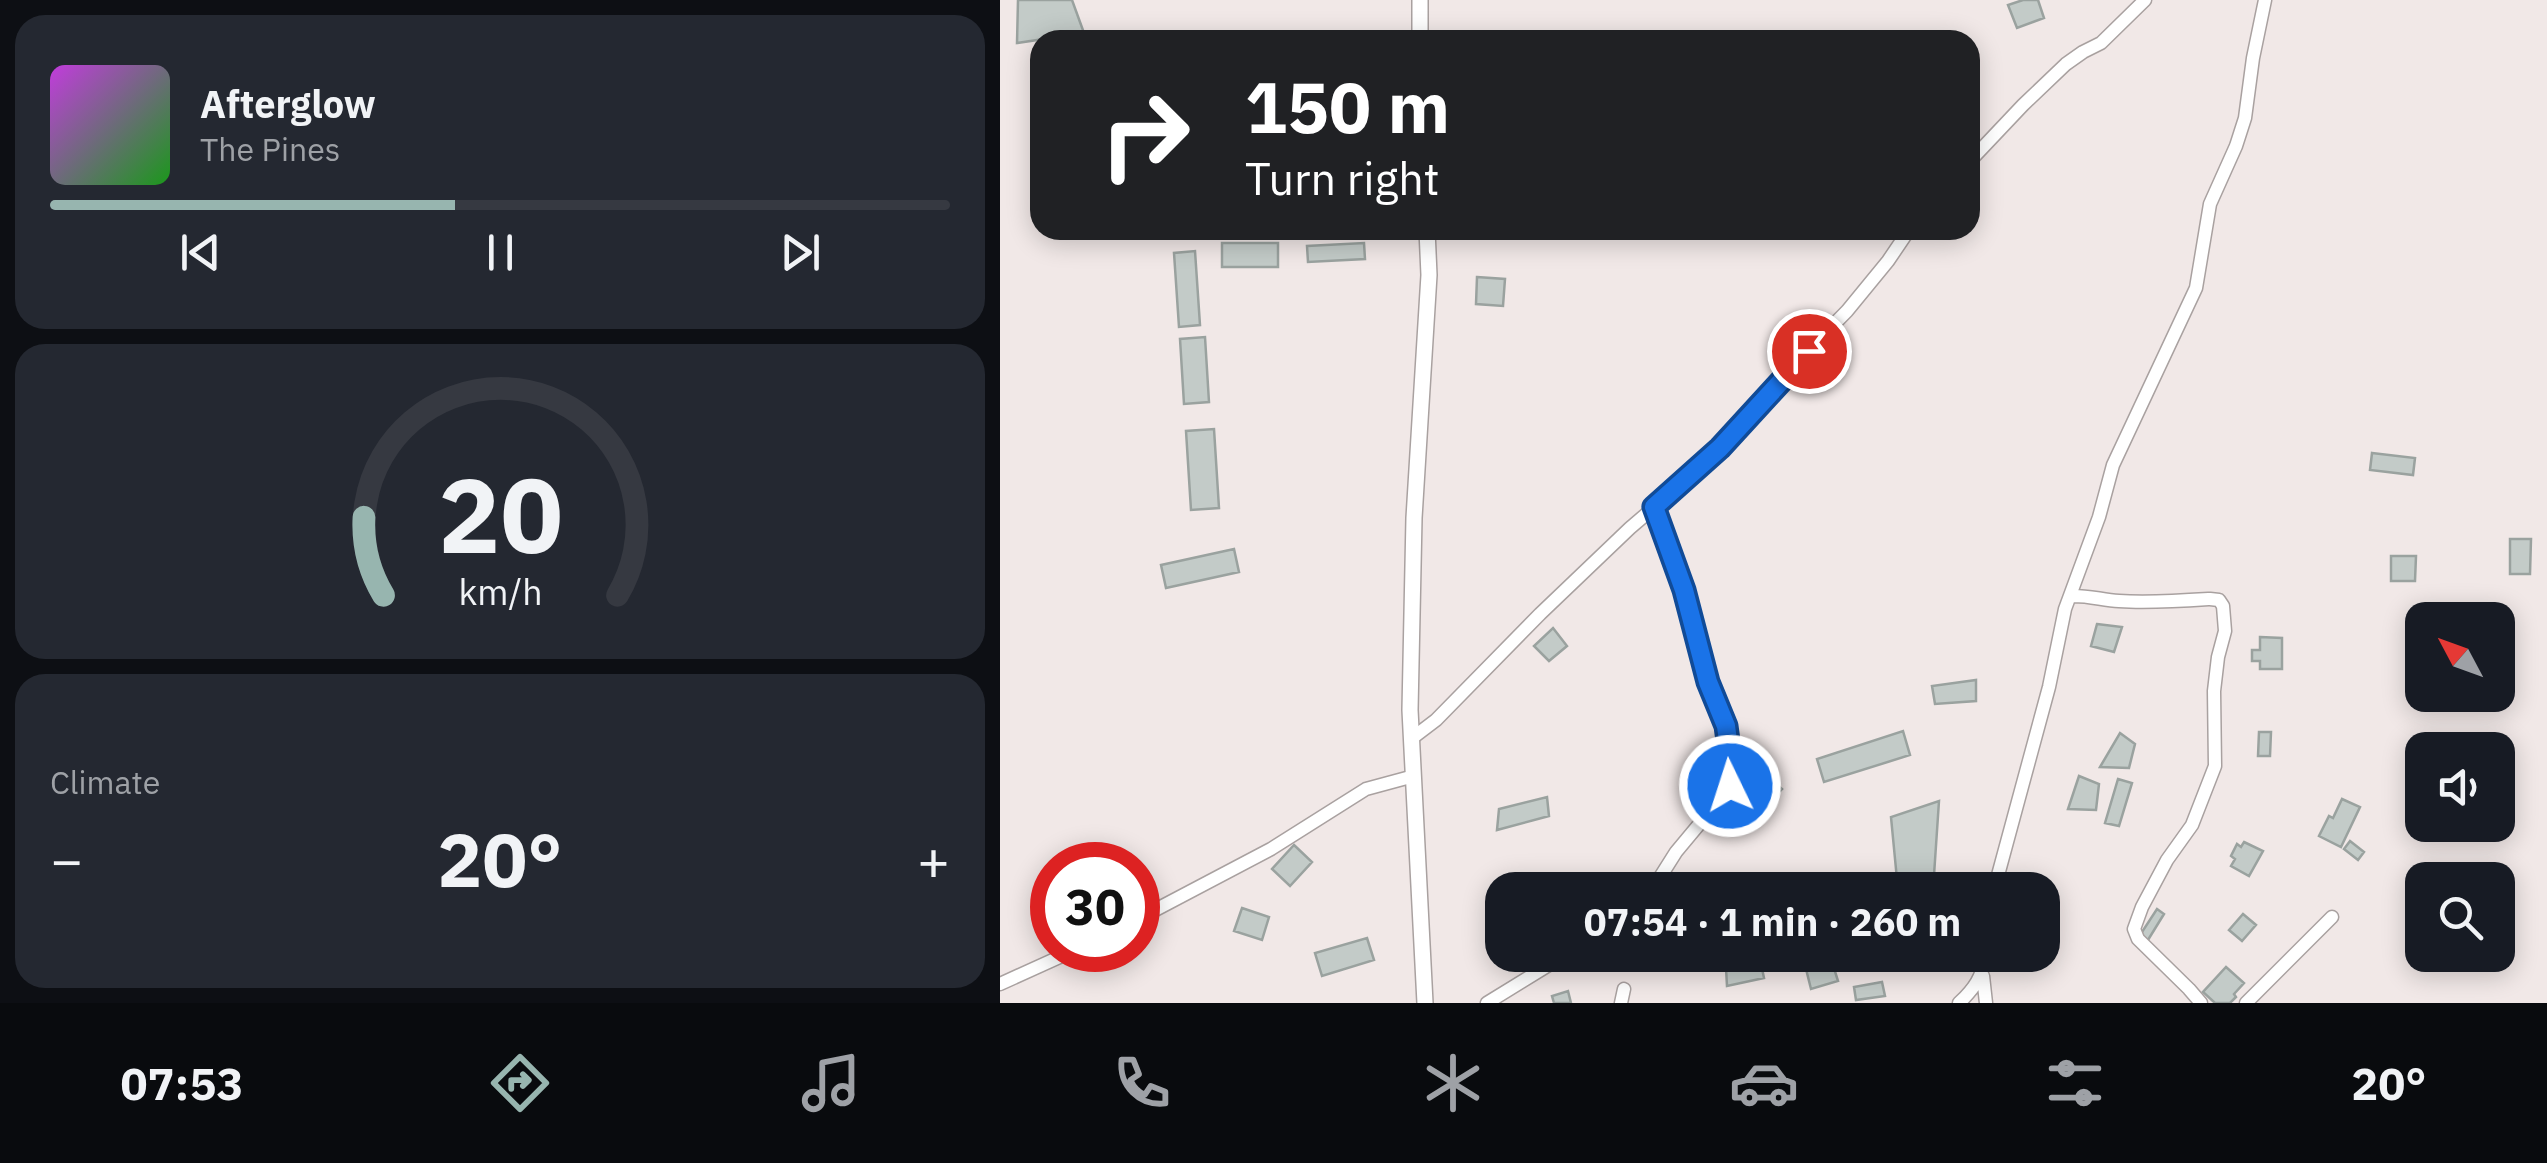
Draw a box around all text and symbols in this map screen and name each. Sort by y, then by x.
text: 150 m [1245,61,1450,152]
icon: right [1080,70,1210,200]
text: Afterglow [200,79,376,128]
text: The Pines [200,128,340,170]
text: Turn right [1245,149,1440,207]
icon: previous [173,225,228,280]
icon: pause [473,225,528,280]
icon: next [773,225,828,280]
pin [1767,309,1852,394]
icon: arrive [1782,324,1837,379]
text: 20 [438,446,562,582]
text: km/h [458,568,542,615]
north arrow [2405,602,2515,712]
map controls [2405,602,2515,972]
button: sound [2405,732,2515,842]
position arrow [1678,734,1782,838]
text: Climate [50,761,160,803]
text: 20° [437,810,563,908]
text: − [50,824,83,895]
text: + [917,824,950,895]
speed limit sign: 30 [1030,842,1160,972]
button: search [2405,862,2515,972]
text: 07:54 · 1 min · 260 m [1584,897,1961,946]
icon: directions [485,1048,555,1118]
icon: music [796,1048,866,1118]
icon: phone [1107,1048,1177,1118]
icon: climate [1418,1048,1488,1118]
icon: car [1729,1048,1799,1118]
icon: filters [2040,1048,2110,1118]
text: 07:53 [121,1054,243,1112]
text: 20° [2351,1054,2426,1112]

